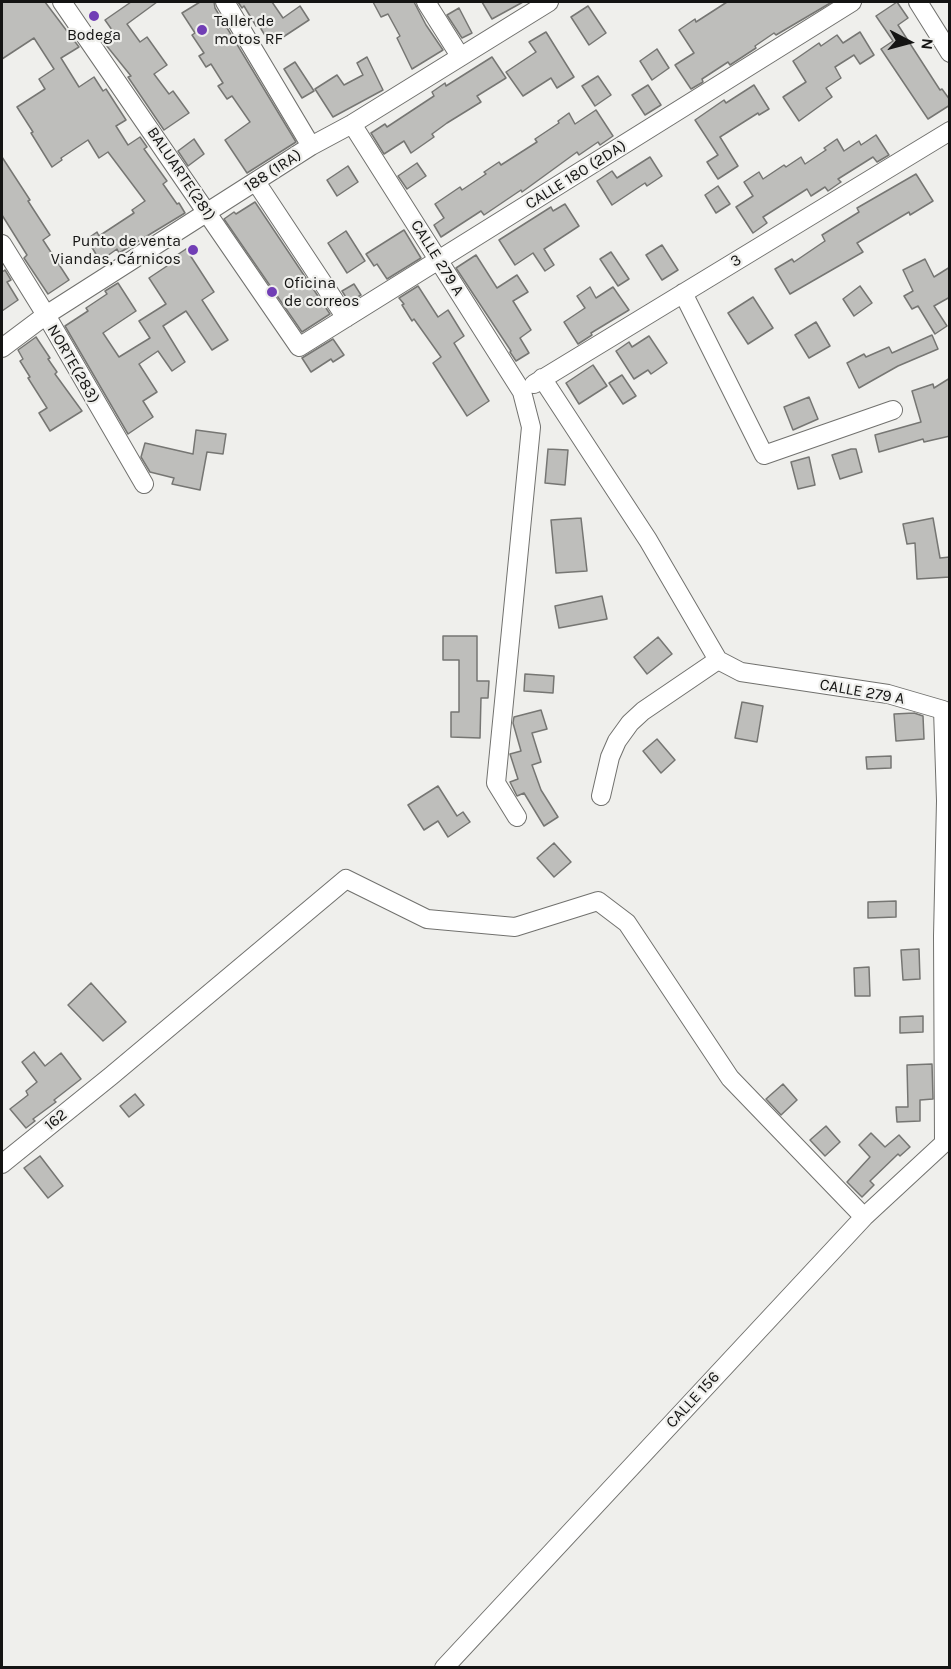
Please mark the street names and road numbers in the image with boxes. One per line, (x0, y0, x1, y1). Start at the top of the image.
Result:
street label: BALUARTE(281) (143, 124, 219, 224)
street label: CALLE 180 (2DA) (522, 136, 630, 214)
street label: 188 (1RA) (241, 145, 305, 197)
street label: CALLE 279 A (406, 217, 468, 299)
street label: 3 (727, 250, 745, 272)
street label: NORTE(283) (43, 321, 103, 407)
street label: CALLE 279 A (818, 675, 906, 709)
street label: 162 (41, 1105, 71, 1135)
street label: CALLE 156 (662, 1368, 724, 1432)

